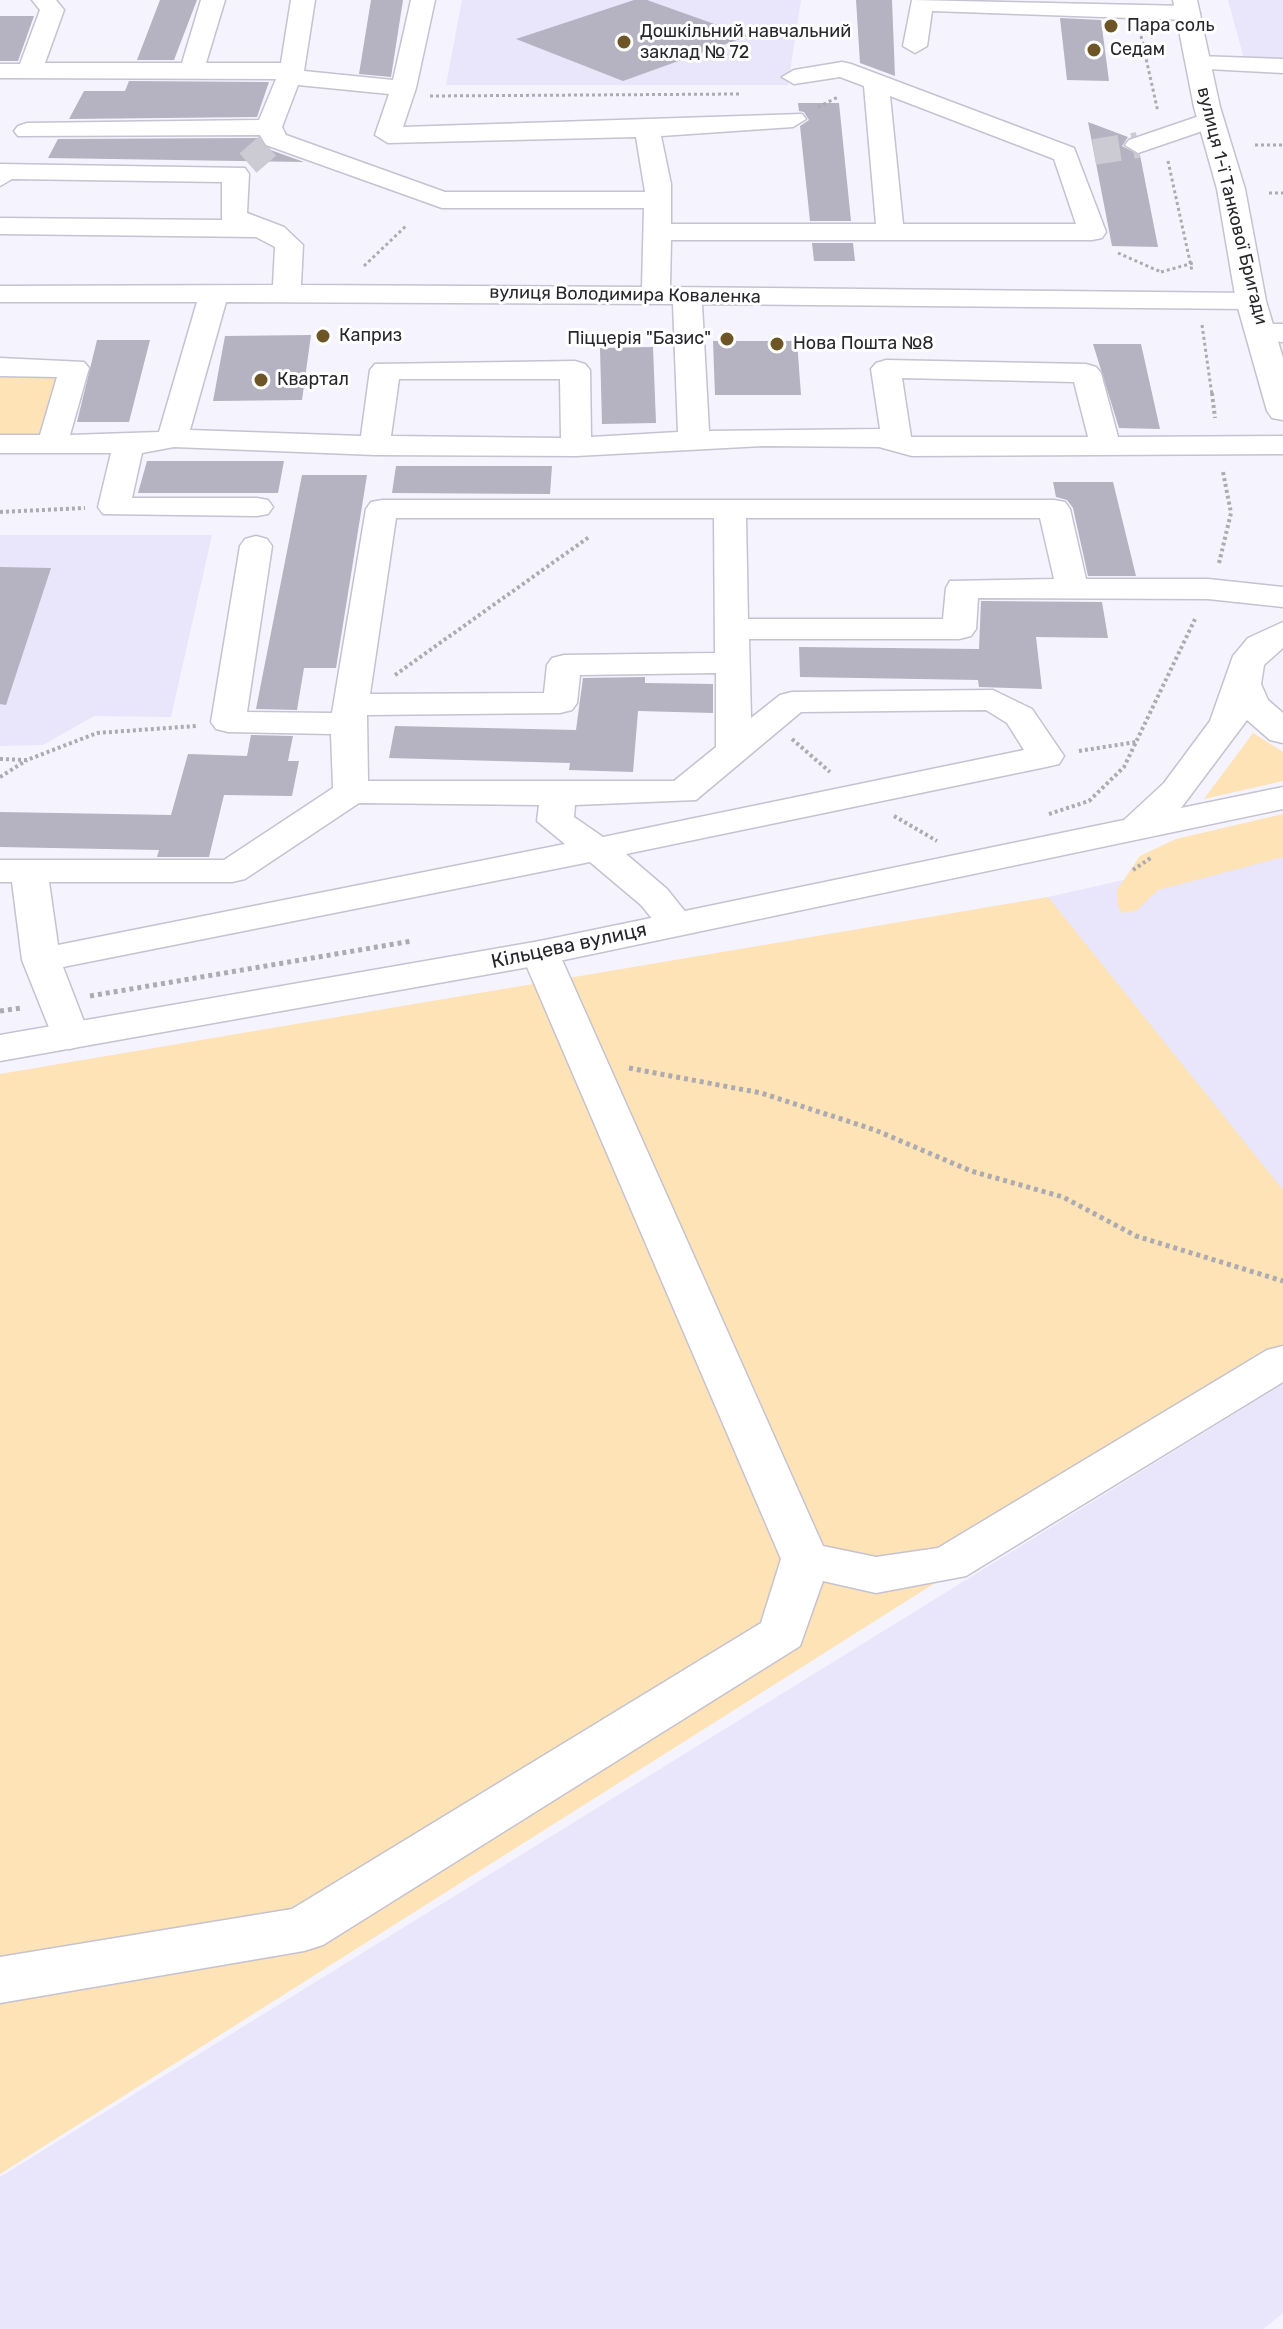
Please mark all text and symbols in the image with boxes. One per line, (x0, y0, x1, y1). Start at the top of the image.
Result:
place label: Пара соль (1127, 15, 1214, 37)
marker: Пара соль (1102, 17, 1120, 35)
place label: Дошкільний навчальний заклад № 72 (640, 21, 851, 64)
marker: Дошкільний навчальний заклад № 72 (615, 33, 633, 51)
place label: Седам (1110, 39, 1165, 61)
marker: Седам (1085, 41, 1103, 59)
street label: вулиця 1-ї Танкової Бригади (1192, 85, 1272, 327)
street label: вулиця Володимира Коваленка (489, 282, 761, 308)
place label: Каприз (339, 325, 402, 347)
marker: Каприз (314, 327, 332, 345)
place label: Піццерія "Базис" (567, 328, 711, 350)
marker: Піццерія "Базис" (718, 330, 736, 348)
place label: Нова Пошта №8 (793, 333, 934, 355)
marker: Нова Пошта №8 (768, 335, 786, 353)
place label: Квартал (277, 369, 349, 391)
marker: Квартал (252, 371, 270, 389)
street label: Кільцева вулиця (489, 918, 649, 974)

